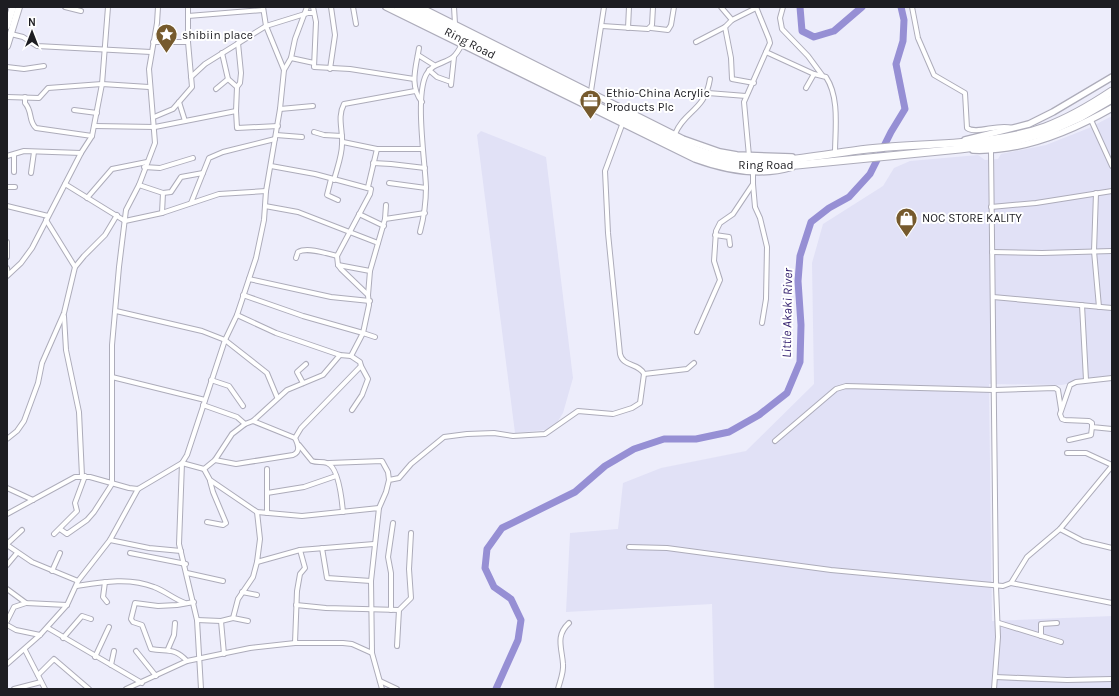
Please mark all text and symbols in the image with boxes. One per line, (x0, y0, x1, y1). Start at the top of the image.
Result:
north arrow (12, 12, 52, 52)
text: N (28, 16, 36, 29)
place icon: shibiin place (154, 22, 180, 55)
street label: Ring Road (442, 24, 498, 62)
place label: shibiin place (182, 28, 253, 42)
place label: Ethio-China Acrylic Products Plc (606, 86, 710, 114)
office icon: Ethio-China Acrylic Products Plc (577, 87, 603, 120)
street label: Ring Road (738, 158, 794, 172)
shop icon: NOC STORE KALITY (893, 205, 919, 238)
place label: NOC STORE KALITY (922, 211, 1022, 225)
water label: Little Akaki River (779, 268, 795, 358)

